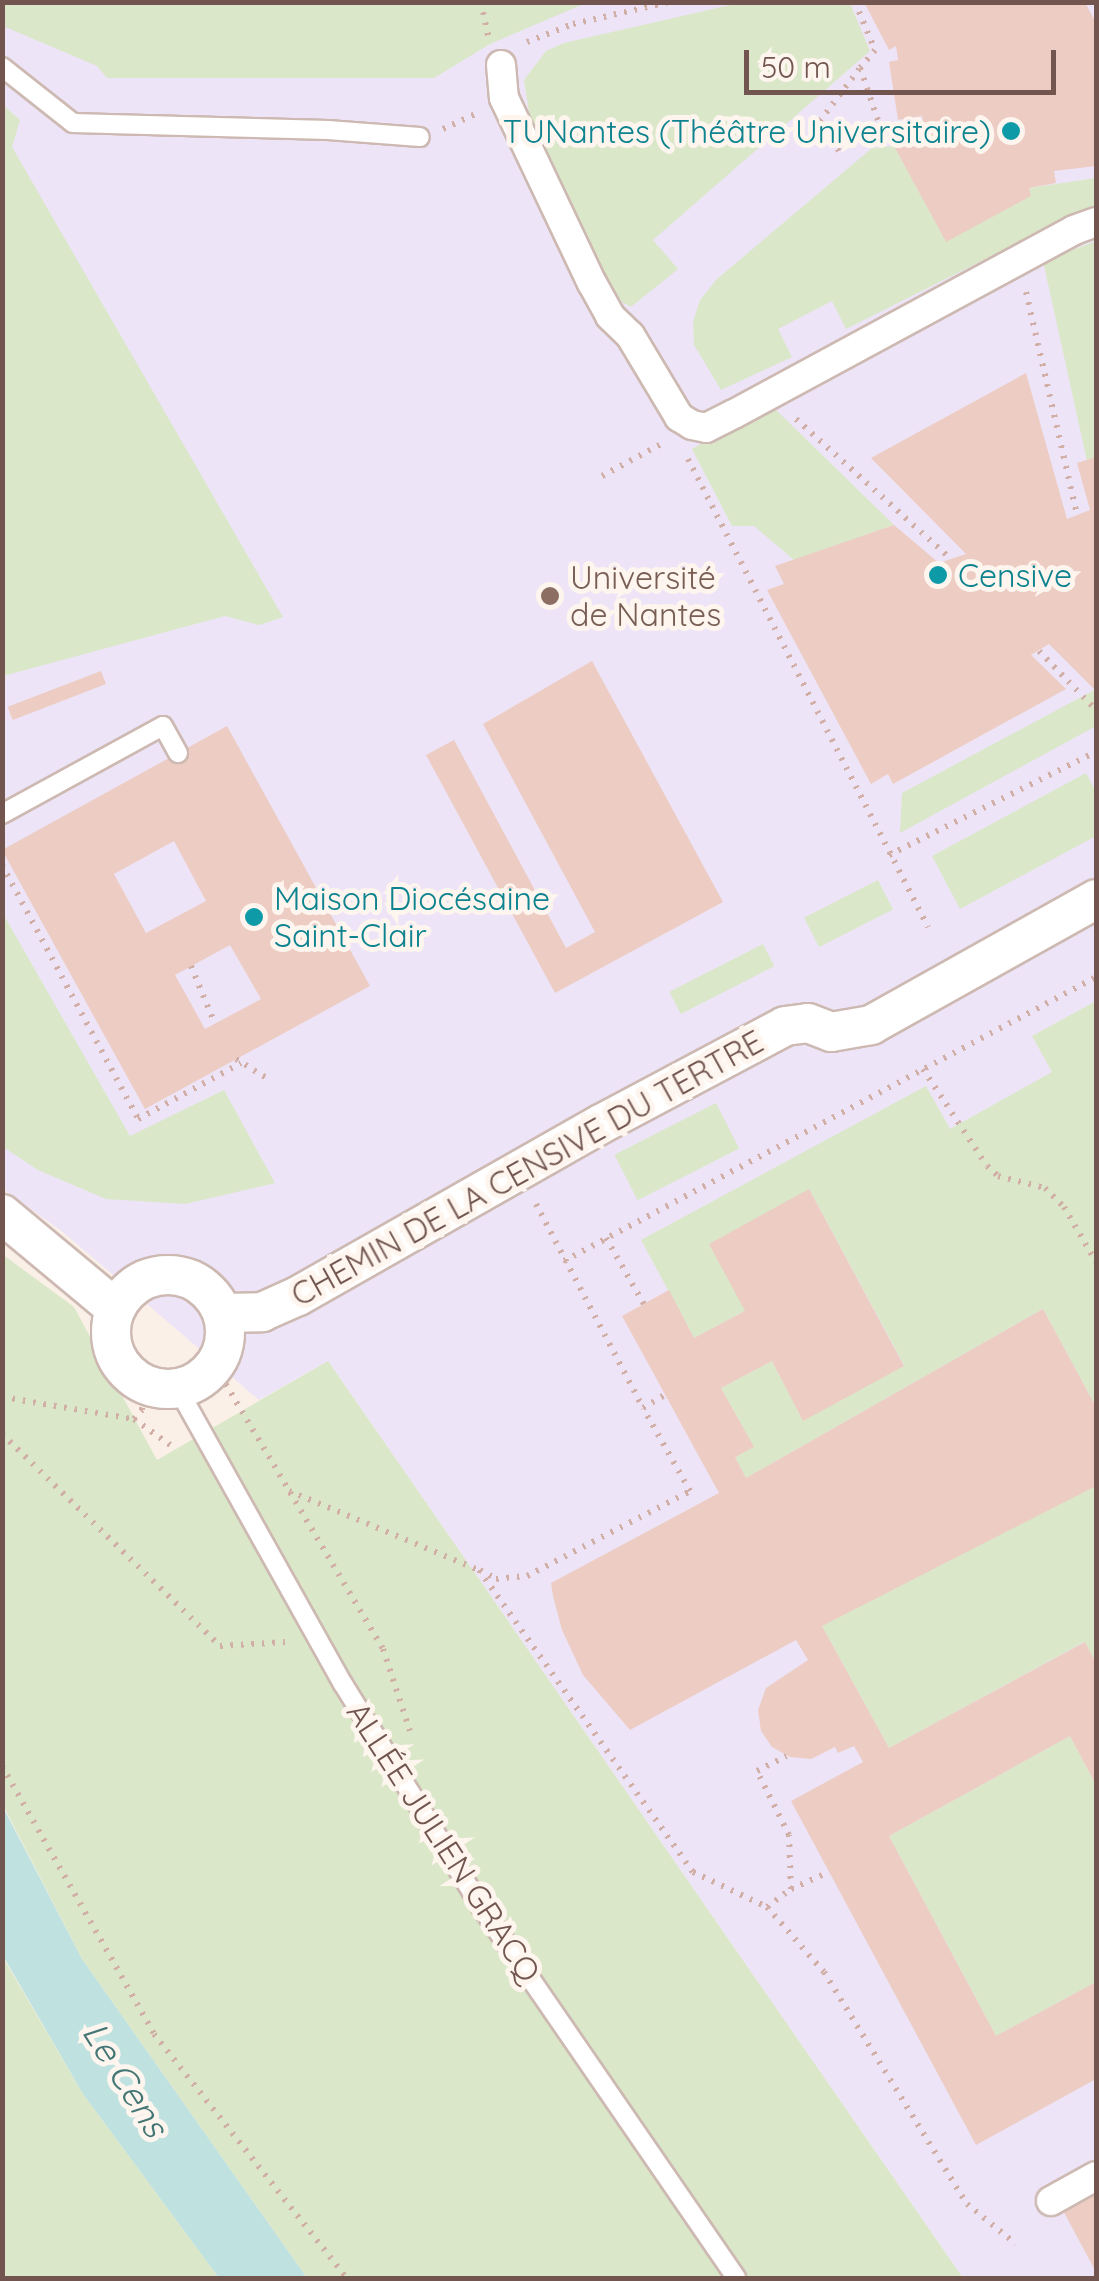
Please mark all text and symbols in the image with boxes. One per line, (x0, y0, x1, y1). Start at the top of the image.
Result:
scale bar (749, 30, 1062, 92)
text: 50 m (761, 48, 831, 86)
place label: TUNantes (Théâtre Universitaire) (503, 112, 991, 150)
marker: TUNantes (Théâtre Universitaire) (1000, 120, 1022, 142)
place label: Censive (958, 556, 1072, 594)
place label: Université de Nantes (570, 559, 721, 634)
marker: Censive (927, 564, 949, 586)
marker: Université de Nantes (539, 585, 561, 607)
place label: Maison Diocésaine Saint-Clair (274, 880, 550, 955)
marker: Maison Diocésaine Saint-Clair (243, 906, 265, 928)
street label: CHEMIN DE LA CENSIVE DU TERTRE (284, 1022, 770, 1314)
street label: ALLÉE JULIEN GRACQ (339, 1695, 549, 1989)
water label: Le Cens (74, 2014, 178, 2144)

